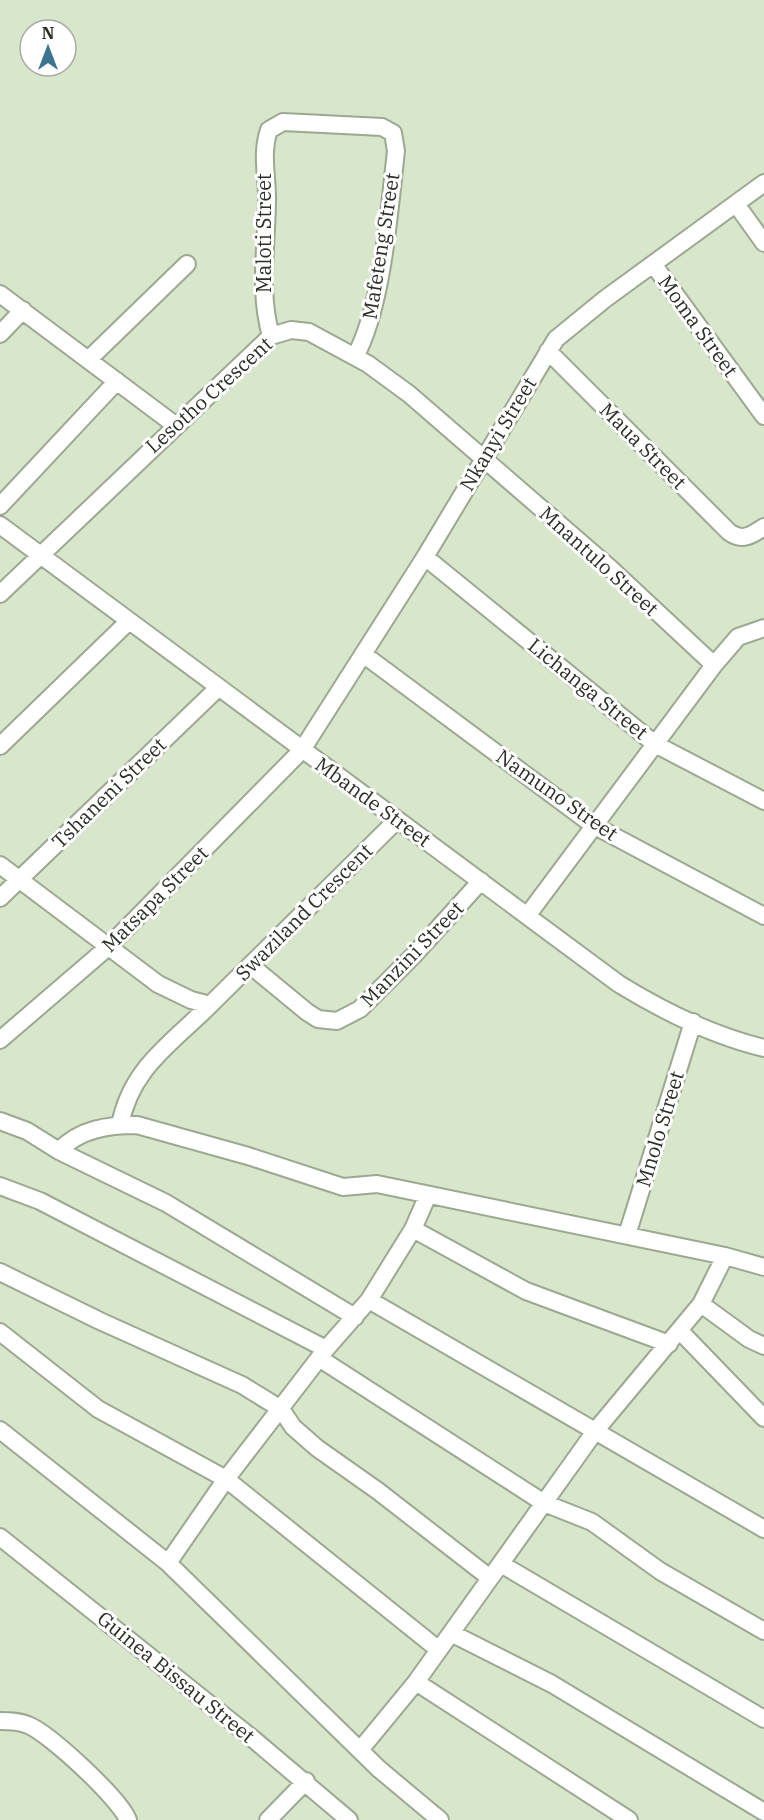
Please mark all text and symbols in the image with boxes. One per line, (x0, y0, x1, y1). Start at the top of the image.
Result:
north arrow (18, 18, 78, 78)
text: N (42, 23, 54, 43)
street label: Mafeteng Street (356, 171, 405, 321)
street label: Maloti Street (250, 173, 277, 293)
street label: Moma Street (652, 269, 744, 382)
street label: Lesotho Crescent (140, 330, 278, 459)
street label: Nkanyi Street (453, 372, 542, 496)
street label: Maua Street (594, 396, 693, 495)
street label: Mnantulo Street (534, 500, 665, 621)
street label: Lichanga Street (523, 632, 654, 745)
street label: Tshaneni Street (46, 731, 172, 854)
street label: Namuno Street (491, 743, 623, 847)
street label: Mbande Street (310, 750, 437, 853)
street label: Swaziland Crescent (229, 837, 378, 986)
street label: Matsapa Street (96, 840, 214, 958)
street label: Manzini Street (354, 895, 469, 1012)
street label: Mnolo Street (629, 1068, 690, 1190)
street label: Guinea Bissau Street (92, 1605, 261, 1749)

